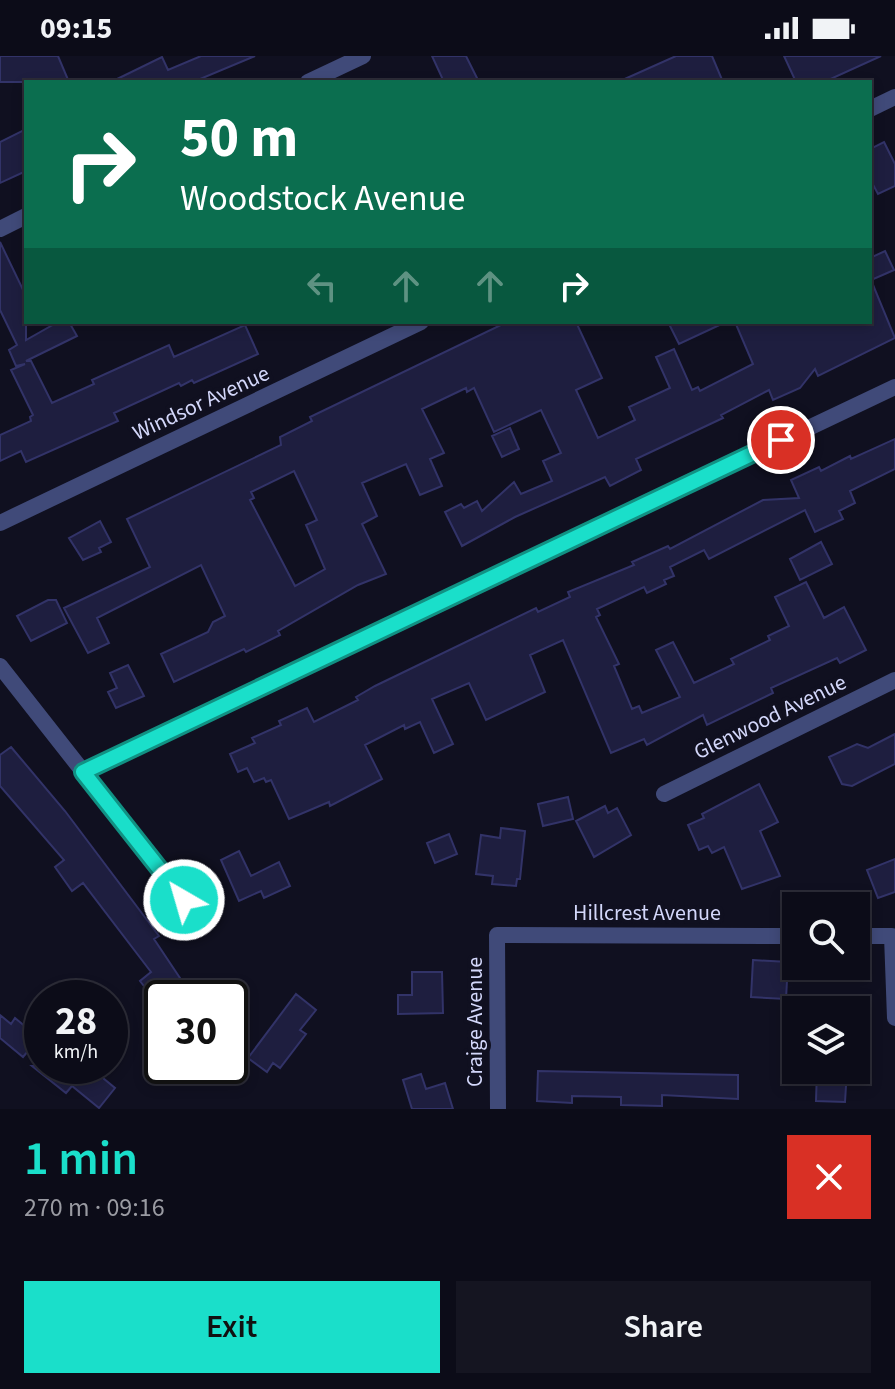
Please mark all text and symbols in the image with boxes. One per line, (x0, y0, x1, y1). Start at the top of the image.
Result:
text: 09:15 (40, 7, 112, 50)
text: 50 m (180, 99, 298, 178)
icon: right (48, 112, 152, 216)
text: Woodstock Avenue (180, 173, 465, 224)
icon: left (300, 264, 344, 308)
icon: ahead (384, 264, 428, 308)
icon: ahead (468, 264, 512, 308)
icon: right (552, 264, 596, 308)
street label: Windsor Avenue (127, 357, 275, 449)
pin (747, 406, 815, 474)
icon: arrive (759, 418, 803, 462)
street label: Glenwood Avenue (688, 666, 852, 768)
position arrow (142, 858, 226, 942)
map controls (782, 892, 870, 1084)
button: search (782, 892, 870, 980)
street label: Hillcrest Avenue (573, 897, 721, 929)
street label: Craige Avenue (459, 957, 491, 1087)
speed limit sign: 30 (144, 980, 248, 1084)
text: 28 (55, 993, 97, 1050)
button: layers (782, 996, 870, 1084)
text: km/h (54, 1038, 98, 1066)
text: 1 min (24, 1125, 138, 1193)
button: close (787, 1135, 871, 1219)
text: 270 m · 09:16 (24, 1189, 165, 1226)
button: Exit (24, 1281, 440, 1373)
button: Share (456, 1281, 871, 1373)

